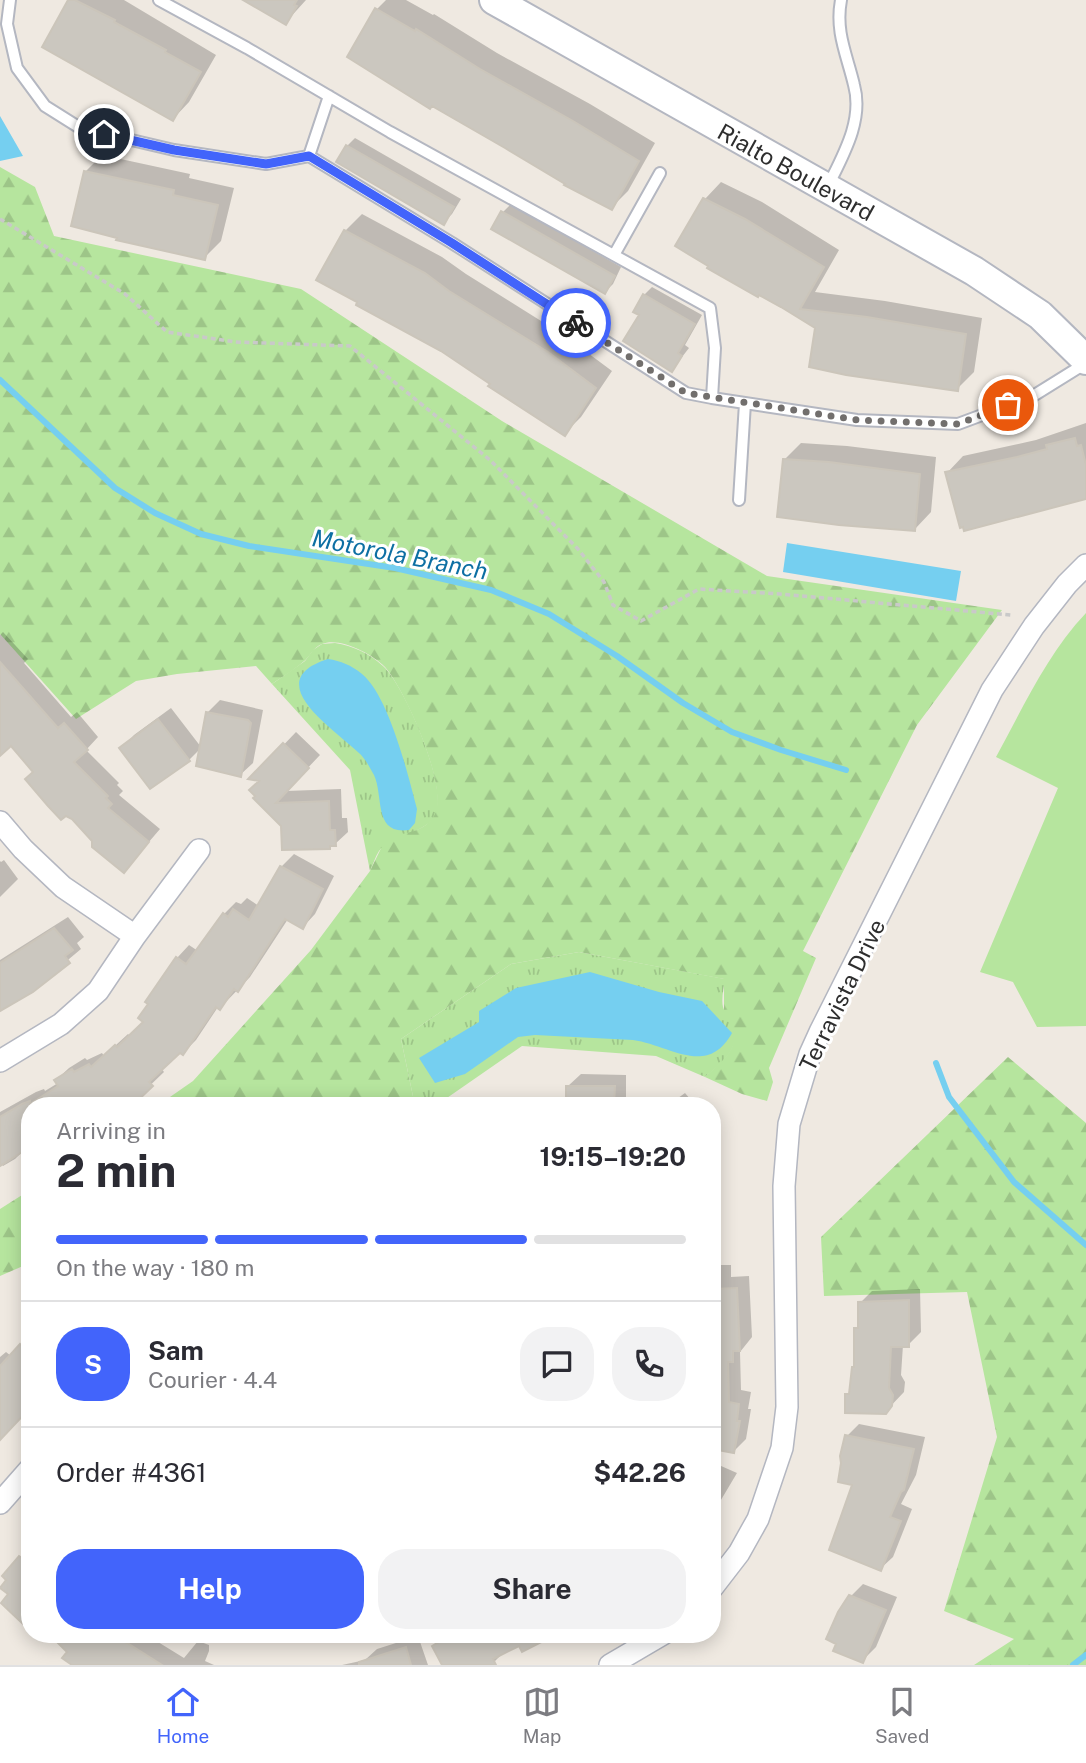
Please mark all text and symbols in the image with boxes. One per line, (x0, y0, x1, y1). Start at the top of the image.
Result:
pin (74, 104, 134, 164)
icon: home (85, 115, 123, 153)
street label: Rialto Boulevard (713, 118, 879, 226)
courier (541, 288, 611, 358)
icon: bike (557, 304, 595, 342)
pin (978, 375, 1038, 435)
icon: bag (989, 386, 1027, 424)
water label: Motorola Branch (310, 523, 490, 585)
street label: Terravista Drive (794, 915, 890, 1075)
text: Arriving in (56, 1117, 166, 1144)
text: 19:15–19:20 (539, 1141, 686, 1172)
text: 2 min (56, 1143, 176, 1197)
text: On the way · 180 m (56, 1254, 254, 1281)
button: chat (520, 1327, 594, 1401)
button: phone (612, 1327, 686, 1401)
text: Sam (148, 1335, 204, 1366)
text: S (84, 1349, 102, 1380)
text: Courier · 4.4 (148, 1366, 277, 1393)
text: Order #4361 (56, 1457, 207, 1488)
text: $42.26 (594, 1457, 686, 1488)
button: Help (56, 1549, 364, 1629)
button: Share (378, 1549, 686, 1629)
tab: Home (157, 1683, 209, 1747)
tab: Map (523, 1683, 561, 1747)
tab: Saved (875, 1683, 929, 1747)

